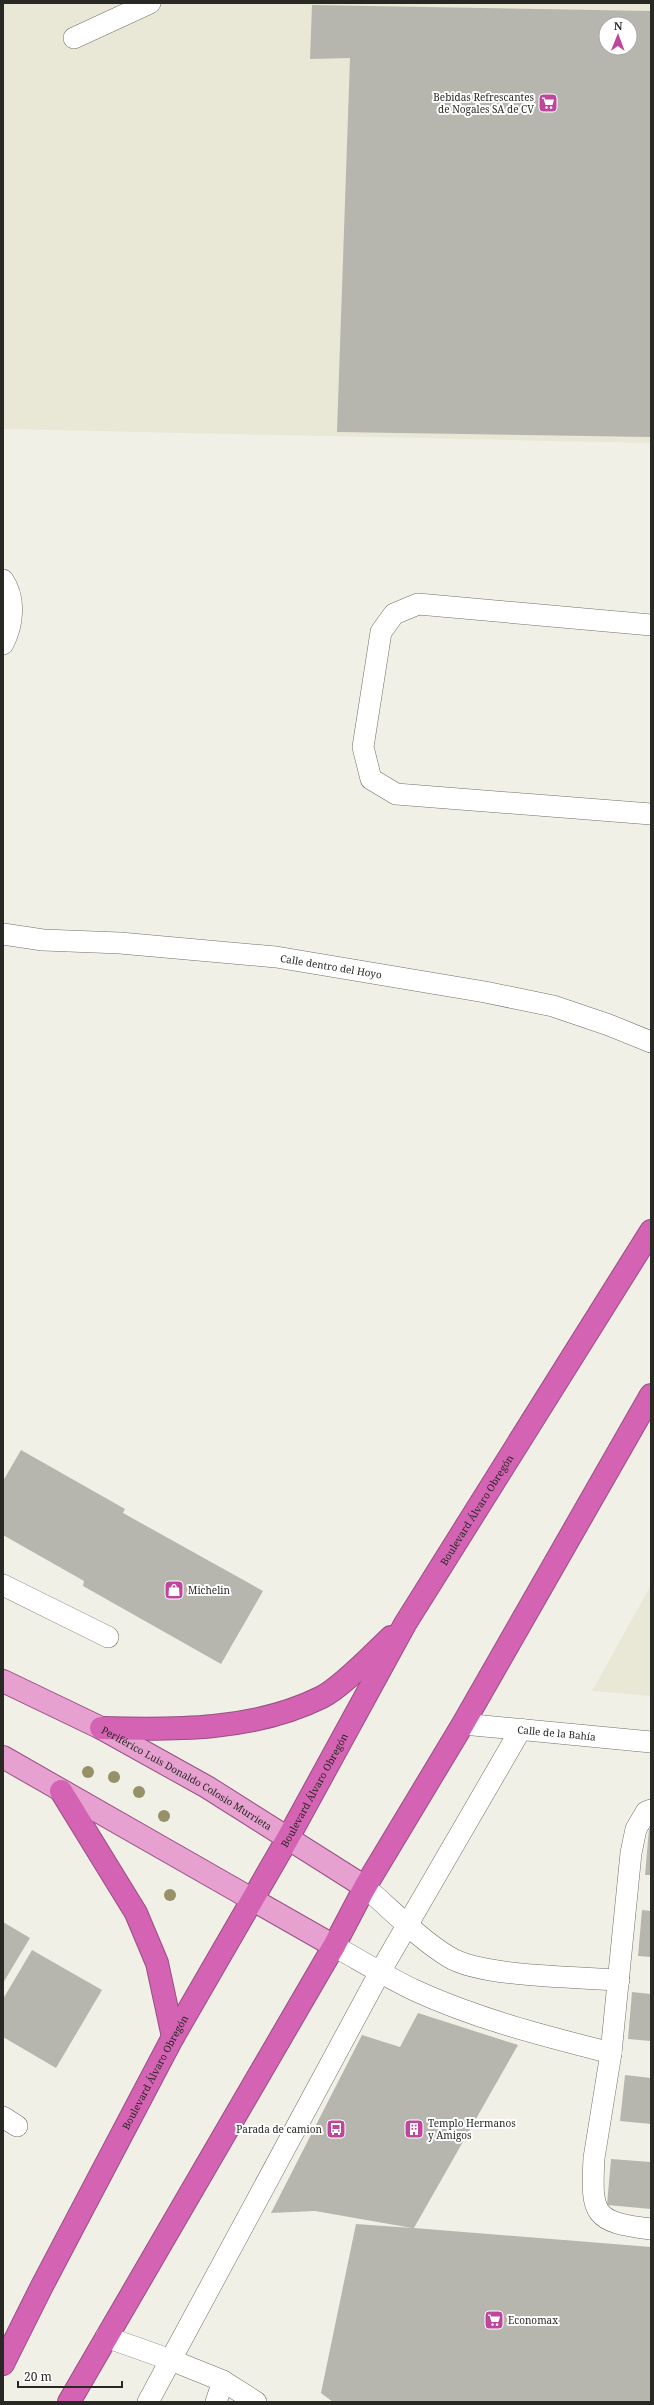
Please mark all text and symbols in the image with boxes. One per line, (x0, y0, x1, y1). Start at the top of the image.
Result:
north arrow (598, 16, 638, 56)
text: N (614, 18, 623, 33)
place label: Bebidas Refrescantes de Nogales SA de CV (433, 90, 534, 116)
supermarket icon: Bebidas Refrescantes de Nogales SA de CV (537, 92, 559, 114)
street label: Calle dentro del Hoyo (279, 951, 383, 982)
street label: Boulevard Álvaro Obregón (437, 1451, 517, 1568)
shop icon: Michelin (163, 1579, 185, 1601)
place label: Michelin (188, 1583, 230, 1597)
street label: Calle de la Bahía (517, 1722, 597, 1744)
street label: Periférico Luis Donaldo Colosio Murrieta (99, 1723, 275, 1834)
street label: Boulevard Álvaro Obregón (277, 1730, 351, 1850)
street label: Boulevard Álvaro Obregón (119, 2012, 192, 2132)
place label: Templo Hermanos y Amigos (428, 2116, 516, 2142)
bus stop icon: Parada de camion (325, 2118, 347, 2140)
building icon: Templo Hermanos y Amigos (403, 2118, 425, 2140)
place label: Parada de camion (236, 2122, 323, 2136)
supermarket icon: Economax (483, 2309, 505, 2331)
place label: Economax (508, 2313, 558, 2327)
scale bar (18, 2363, 122, 2389)
text: 20 m (24, 2368, 52, 2385)

